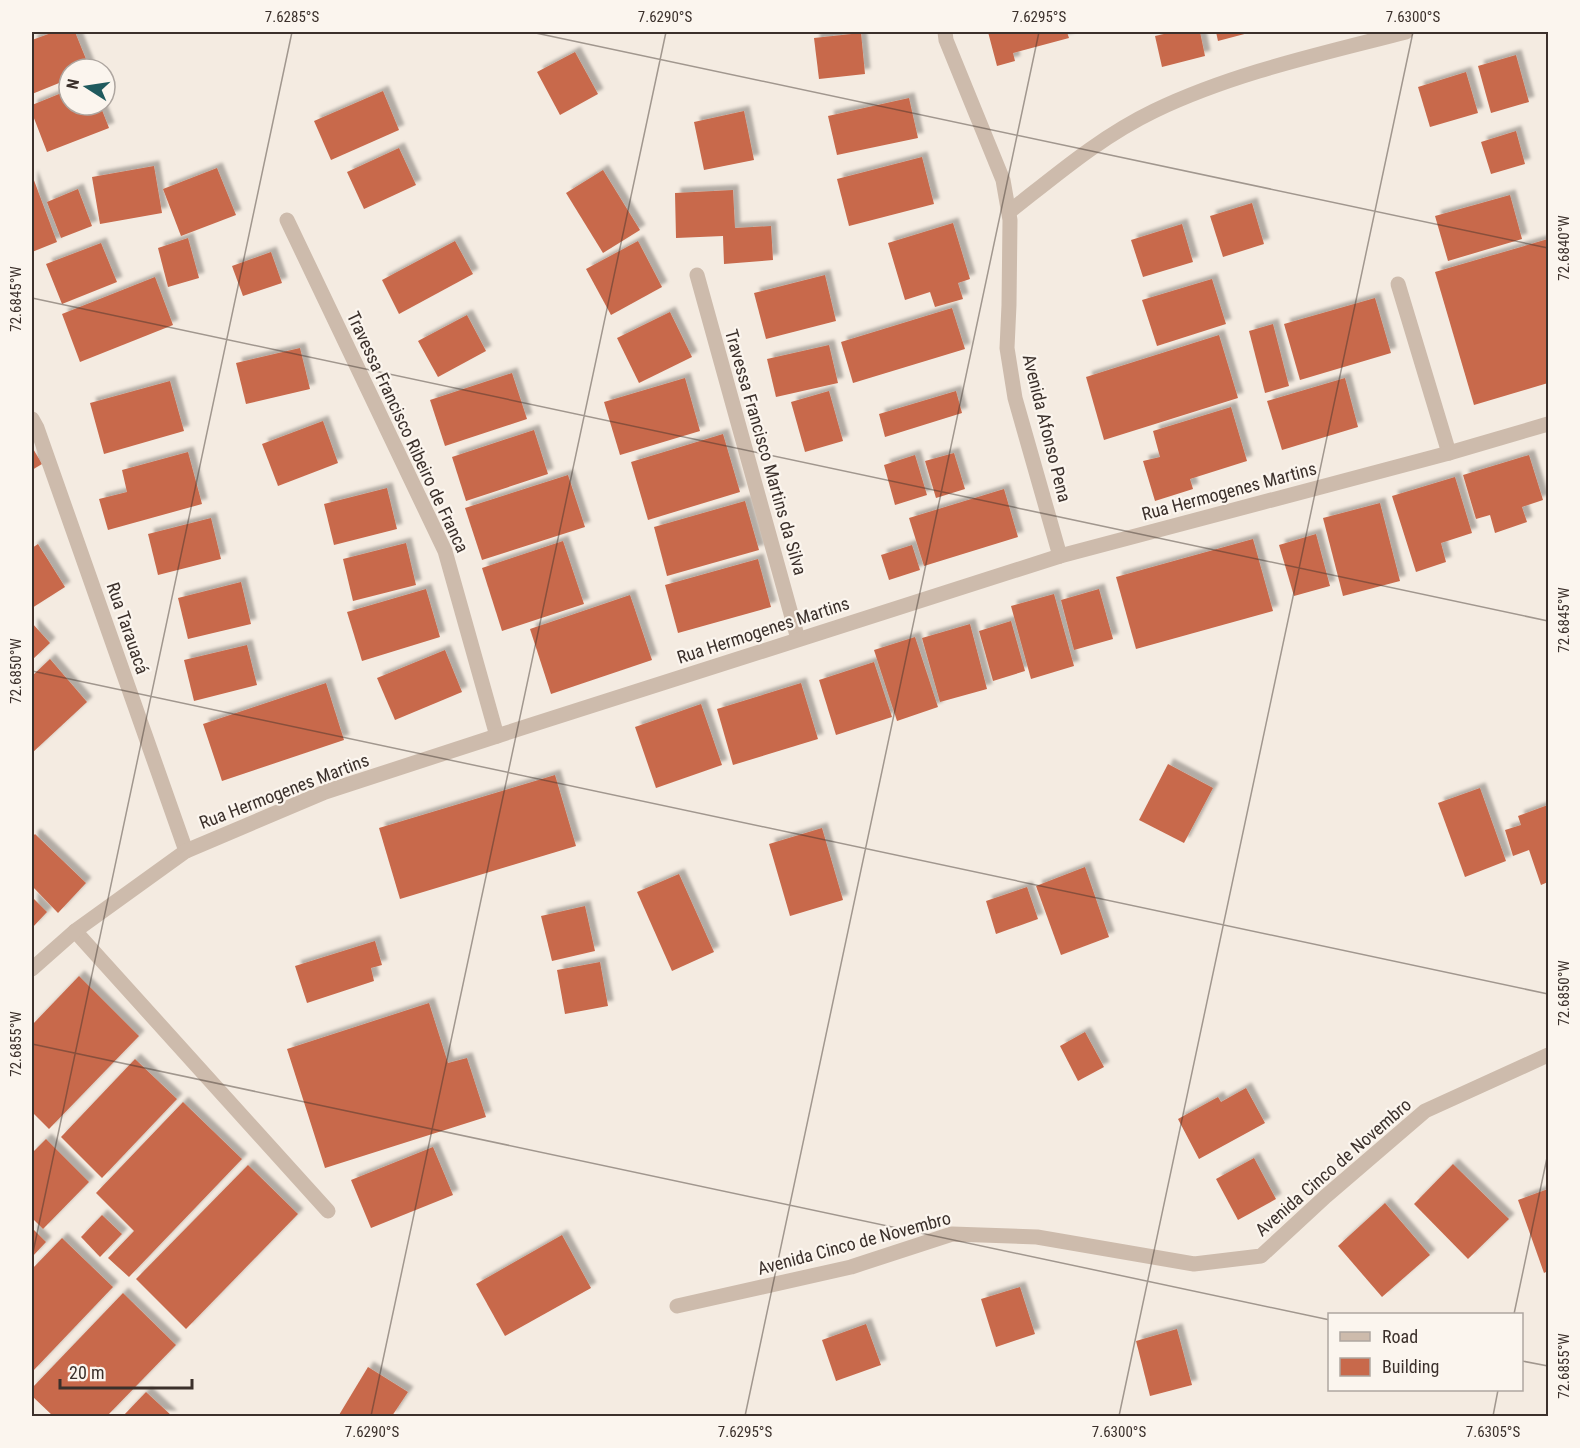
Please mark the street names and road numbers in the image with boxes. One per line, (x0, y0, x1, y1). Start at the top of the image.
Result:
street label: Travessa Francisco Ribeiro de Franca (343, 308, 473, 556)
street label: Travessa Francisco Martins da Silva (721, 327, 811, 577)
street label: Avenida Afonso Pena (1019, 352, 1075, 504)
street label: Rua Hermogenes Martins (1139, 458, 1319, 524)
street label: Rua Tarauacá (102, 579, 154, 677)
street label: Rua Hermogenes Martins (674, 592, 852, 668)
street label: Rua Hermogenes Martins (196, 749, 372, 833)
street label: Avenida Cinco de Novembro (1251, 1094, 1415, 1240)
street label: Avenida Cinco de Novembro (755, 1207, 953, 1279)

